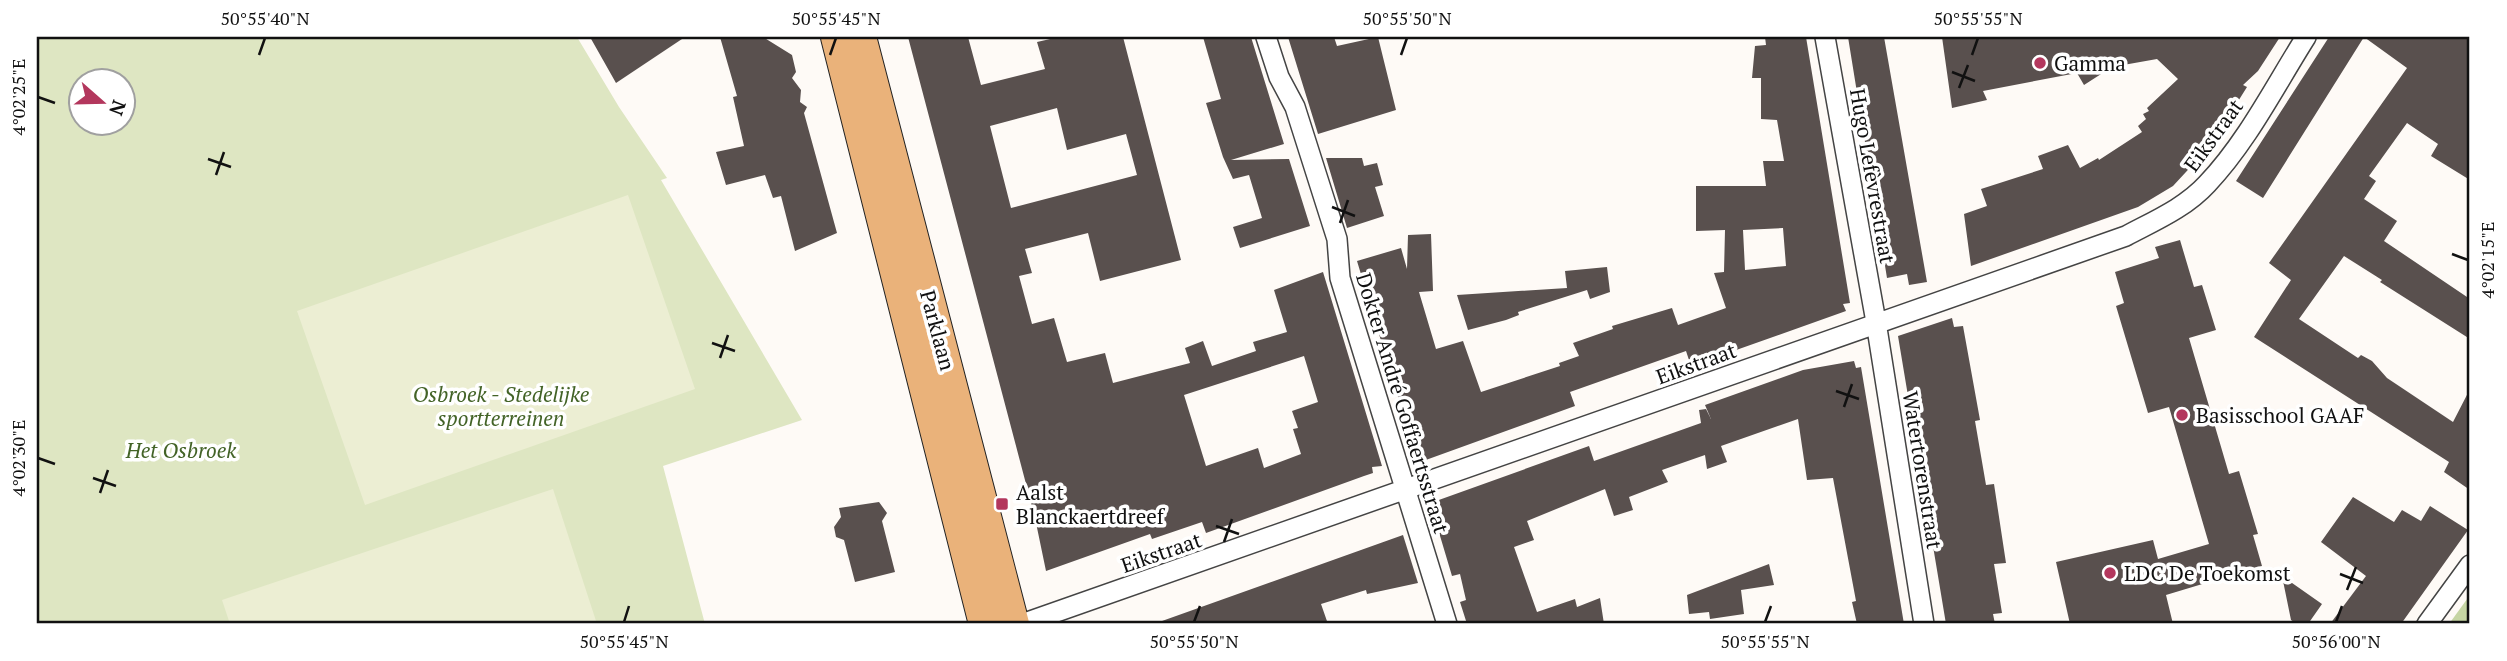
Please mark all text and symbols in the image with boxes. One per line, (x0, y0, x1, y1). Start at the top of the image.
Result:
text: 50°55'40"N (220, 6, 310, 30)
text: 50°55'45"N (791, 6, 881, 30)
text: 50°55'50"N (1362, 6, 1452, 30)
text: 50°55'55"N (1933, 6, 2023, 30)
place label: Gamma (2054, 49, 2126, 77)
marker: Gamma (2032, 55, 2048, 71)
text: 4°02'25"E (6, 59, 30, 135)
north arrow (66, 66, 136, 136)
street label: Hugo Lefèvrestraat (1844, 86, 1902, 266)
street label: Eikstraat (2177, 93, 2249, 177)
text: N (104, 97, 133, 120)
text: 4°02'15"E (2475, 222, 2499, 298)
street label: Dokter André Goffaertsstraat (1350, 269, 1456, 537)
street label: Parklaan (914, 287, 962, 374)
street label: Eikstraat (1652, 336, 1740, 390)
park label: Osbroek - Stedelijke sportterreinen (413, 380, 590, 432)
street label: Watertorenstraat (1897, 389, 1949, 551)
place label: Basisschool GAAF (2196, 401, 2364, 429)
marker: Basisschool GAAF (2174, 407, 2190, 423)
text: 4°02'30"E (6, 420, 30, 496)
park label: Het Osbroek (125, 436, 237, 464)
place label: Aalst Blanckaertdreef (1016, 478, 1166, 530)
marker: Aalst Blanckaertdreef (994, 496, 1010, 512)
street label: Eikstraat (1117, 525, 1205, 579)
place label: LDC De Toekomst (2124, 559, 2291, 587)
marker: LDC De Toekomst (2102, 565, 2118, 581)
text: 50°55'45"N (579, 629, 669, 653)
text: 50°55'50"N (1149, 629, 1239, 653)
text: 50°55'55"N (1720, 629, 1810, 653)
text: 50°56'00"N (2291, 629, 2381, 653)

